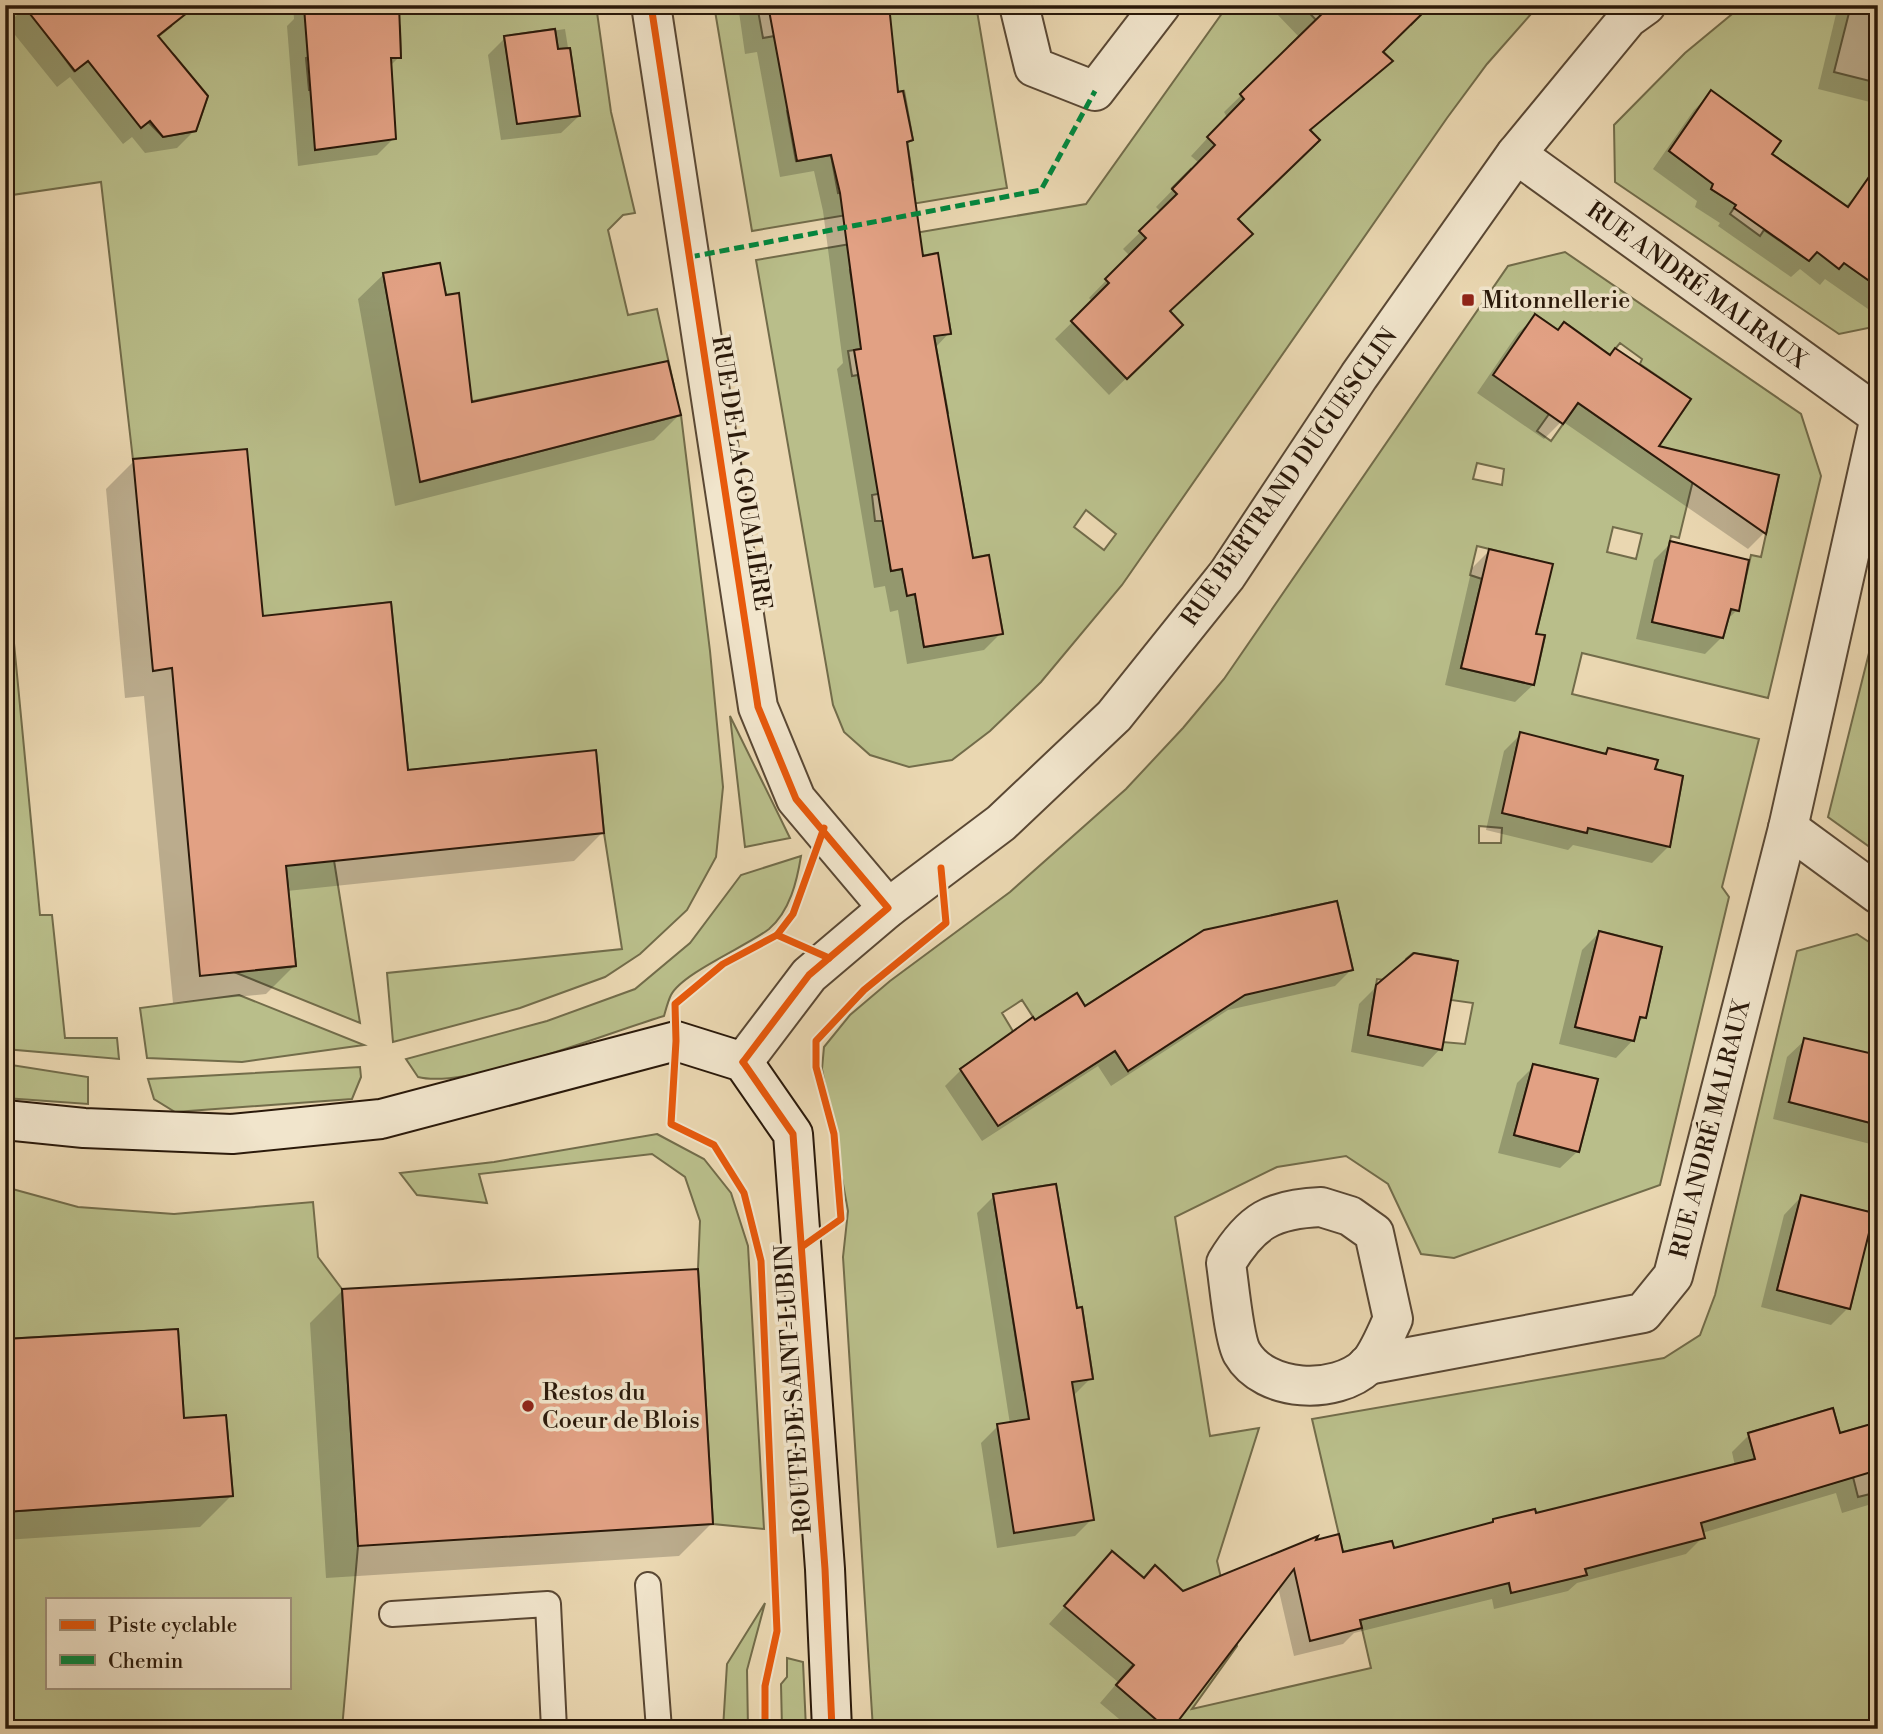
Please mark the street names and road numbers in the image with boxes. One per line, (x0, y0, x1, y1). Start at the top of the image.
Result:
street label: RUE ANDRÉ MALRAUX (1580, 195, 1814, 376)
street label: RUE BERTRAND DUGUESCLIN (1175, 323, 1405, 633)
street label: RUE DE LA GOUALIÈRE (704, 333, 779, 613)
street label: RUE ANDRÉ MALRAUX (1663, 996, 1758, 1262)
street label: ROUTE DE SAINT-LUBIN (769, 1243, 819, 1534)

